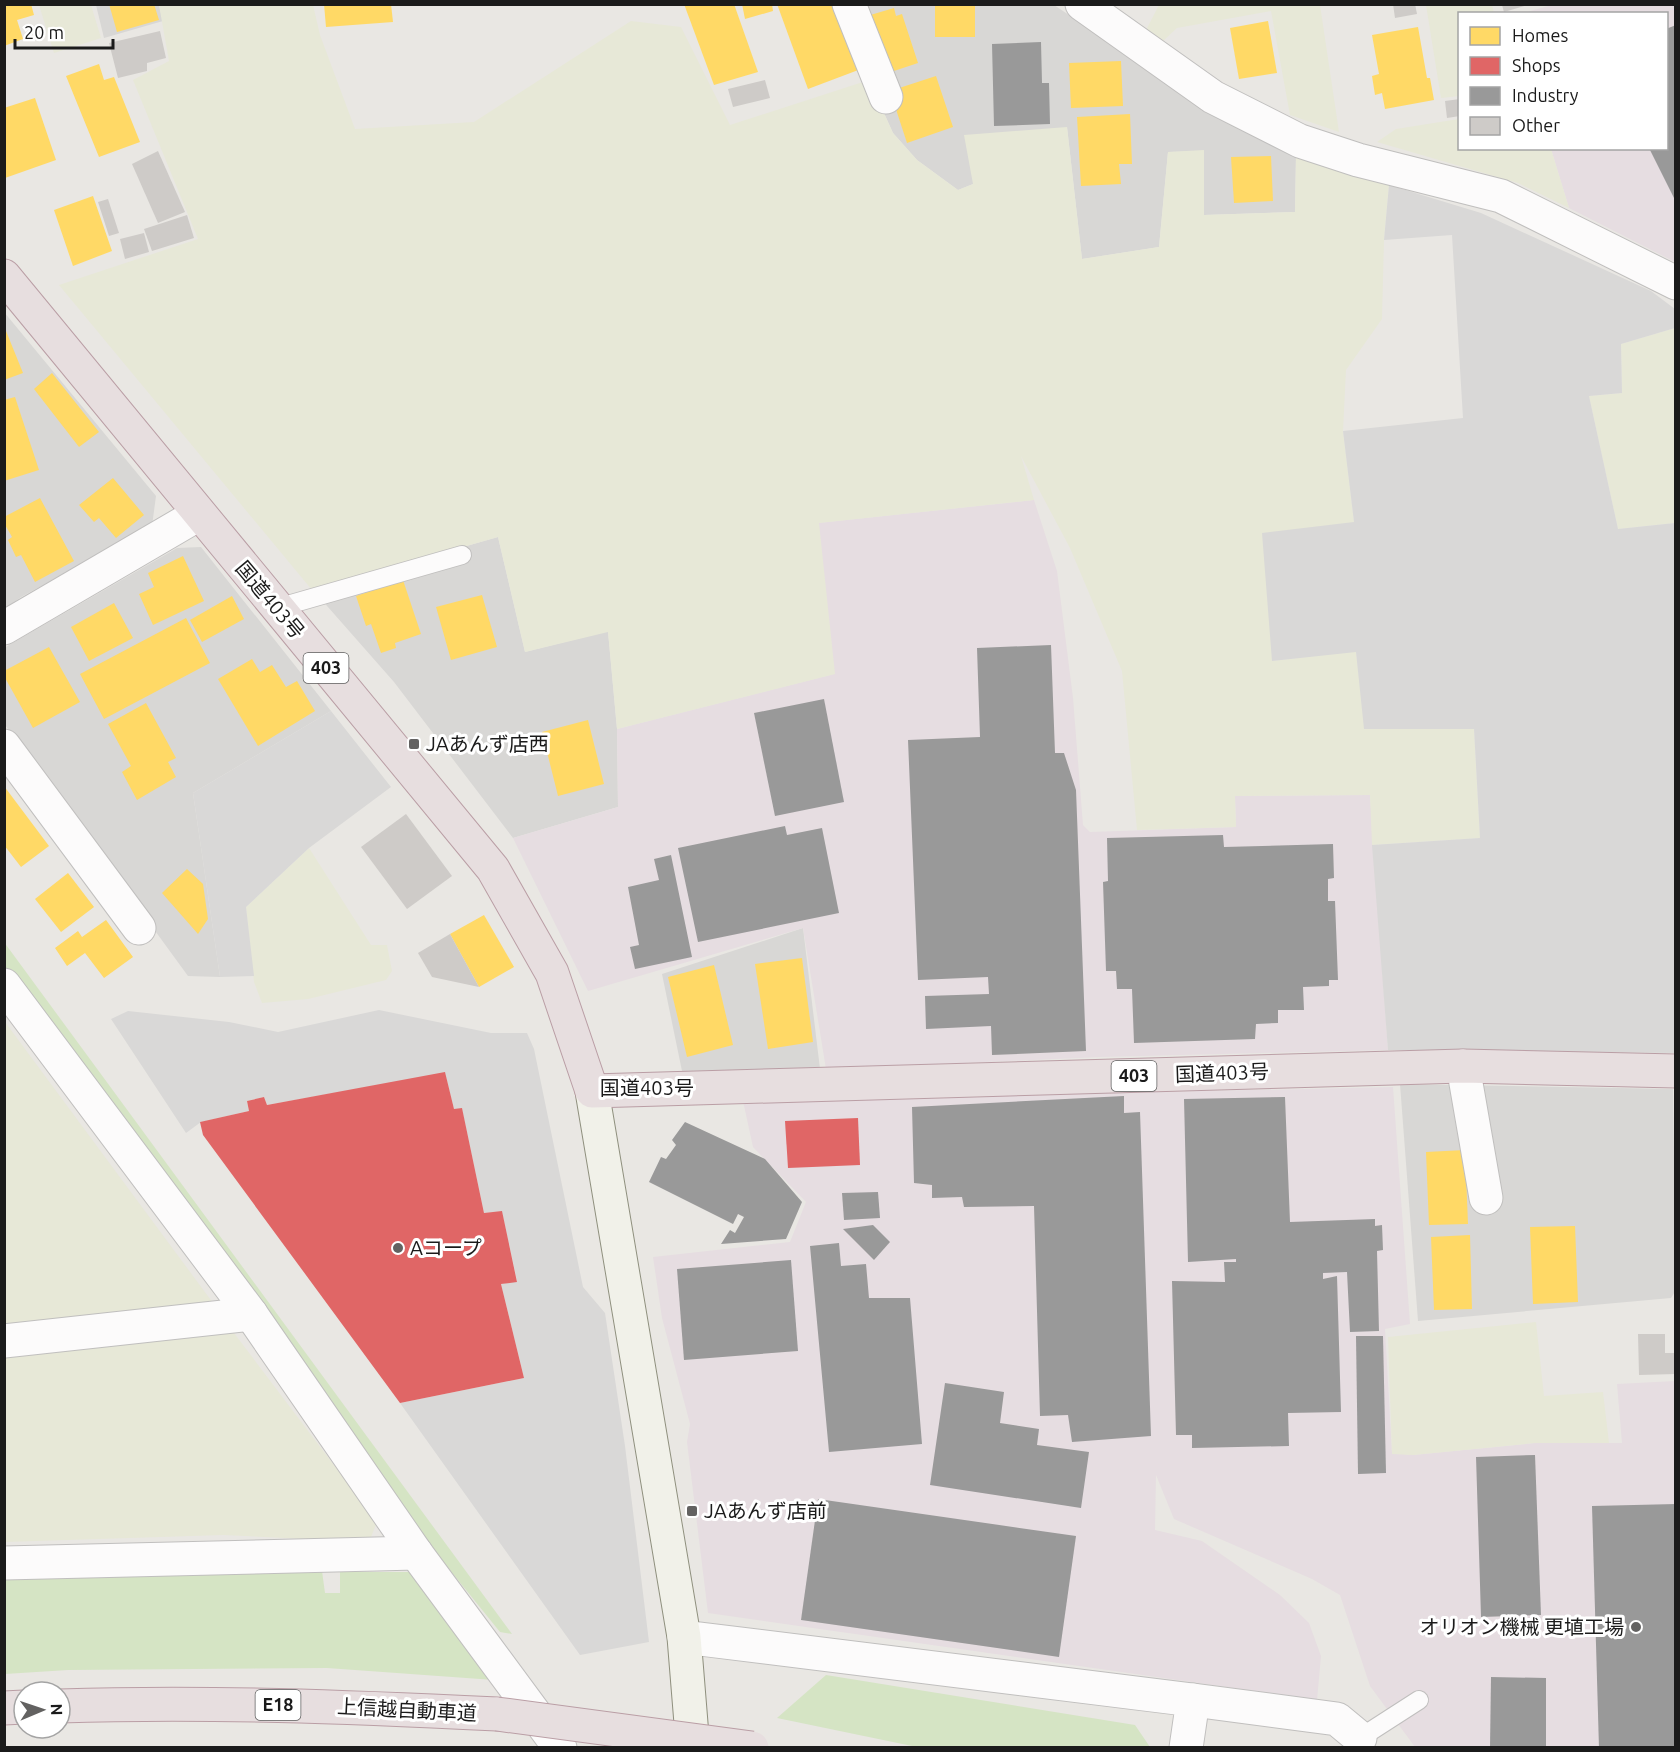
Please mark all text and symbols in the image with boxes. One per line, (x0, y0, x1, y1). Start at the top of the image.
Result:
scale bar (15, 12, 112, 50)
legend (1458, 12, 1668, 150)
text: 20 m (24, 22, 64, 42)
text: Homes (1512, 25, 1569, 45)
text: Shops (1512, 55, 1561, 75)
text: Industry (1512, 85, 1579, 105)
text: Other (1512, 115, 1560, 135)
street label: 国道403号 (231, 556, 309, 643)
road number: 403 (304, 653, 348, 683)
place label: JAあんず店西 (426, 732, 549, 755)
marker: JAあんず店西 (407, 737, 421, 751)
street label: 国道403号 (1175, 1059, 1269, 1086)
road number: 403 (1112, 1061, 1156, 1091)
street label: 国道403号 (600, 1076, 694, 1099)
place label: Aコープ (410, 1236, 482, 1259)
marker: Aコープ (391, 1241, 405, 1255)
place label: JAあんず店前 (704, 1499, 827, 1522)
marker: JAあんず店前 (685, 1504, 699, 1518)
place label: オリオン機械 更埴工場 (1419, 1615, 1624, 1638)
marker: オリオン機械 更埴工場 (1629, 1620, 1643, 1634)
north arrow (12, 1680, 72, 1740)
road number: E18 (256, 1690, 300, 1720)
street label: 上信越自動車道 (337, 1694, 478, 1725)
text: N (48, 1703, 66, 1716)

